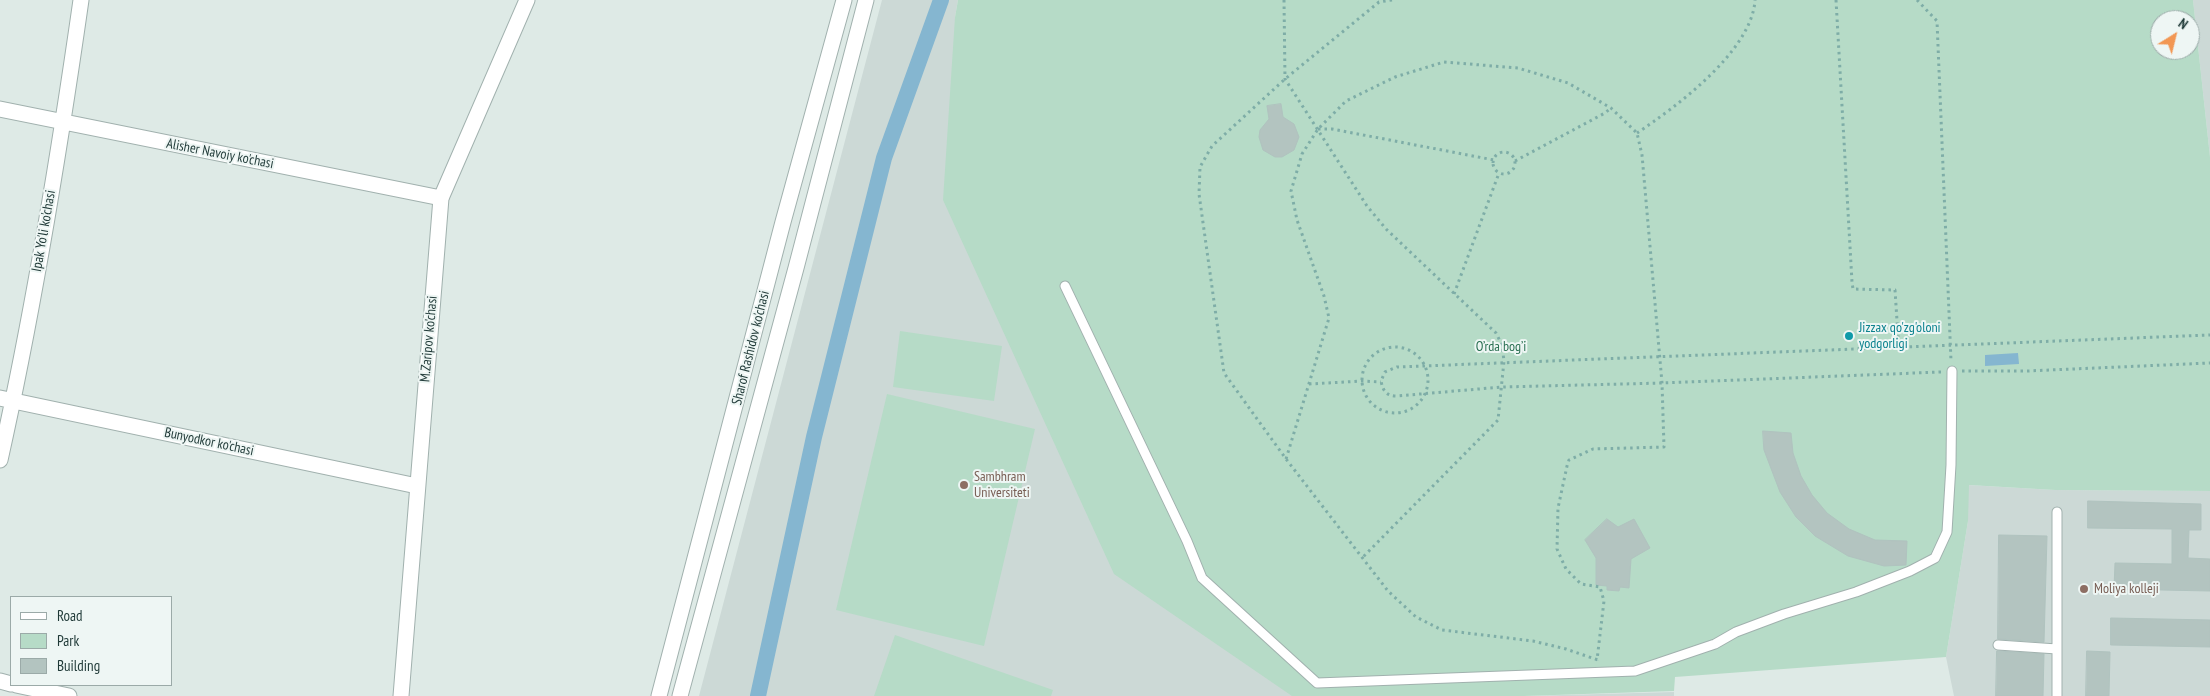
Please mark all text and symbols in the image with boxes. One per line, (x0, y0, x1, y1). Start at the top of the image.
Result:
north arrow (2150, 10, 2200, 60)
text: N (2175, 14, 2192, 33)
street label: Alisher Navoiy ko'chasi (165, 135, 275, 173)
street label: Ipak Yo'li ko'chasi (29, 189, 59, 273)
street label: Sharof Rashidov ko'chasi (729, 289, 773, 407)
street label: M.Zaripov ko'chasi (417, 295, 441, 383)
place label: Jizzax qo'zg'oloni yodgorligi (1859, 320, 1941, 352)
marker: Jizzax qo'zg'oloni yodgorligi (1843, 330, 1855, 342)
park label: O’rda bog’i (1476, 339, 1526, 355)
street label: Bunyodkor ko'chasi (163, 424, 255, 460)
place label: Sambhram Universiteti (974, 469, 1030, 502)
marker: Sambhram Universiteti (958, 479, 970, 491)
place label: Moliya kolleji (2094, 581, 2159, 597)
marker: Moliya kolleji (2078, 583, 2090, 595)
legend (10, 596, 172, 686)
text: Road (57, 606, 83, 625)
text: Park (57, 631, 79, 650)
text: Building (57, 656, 100, 675)

